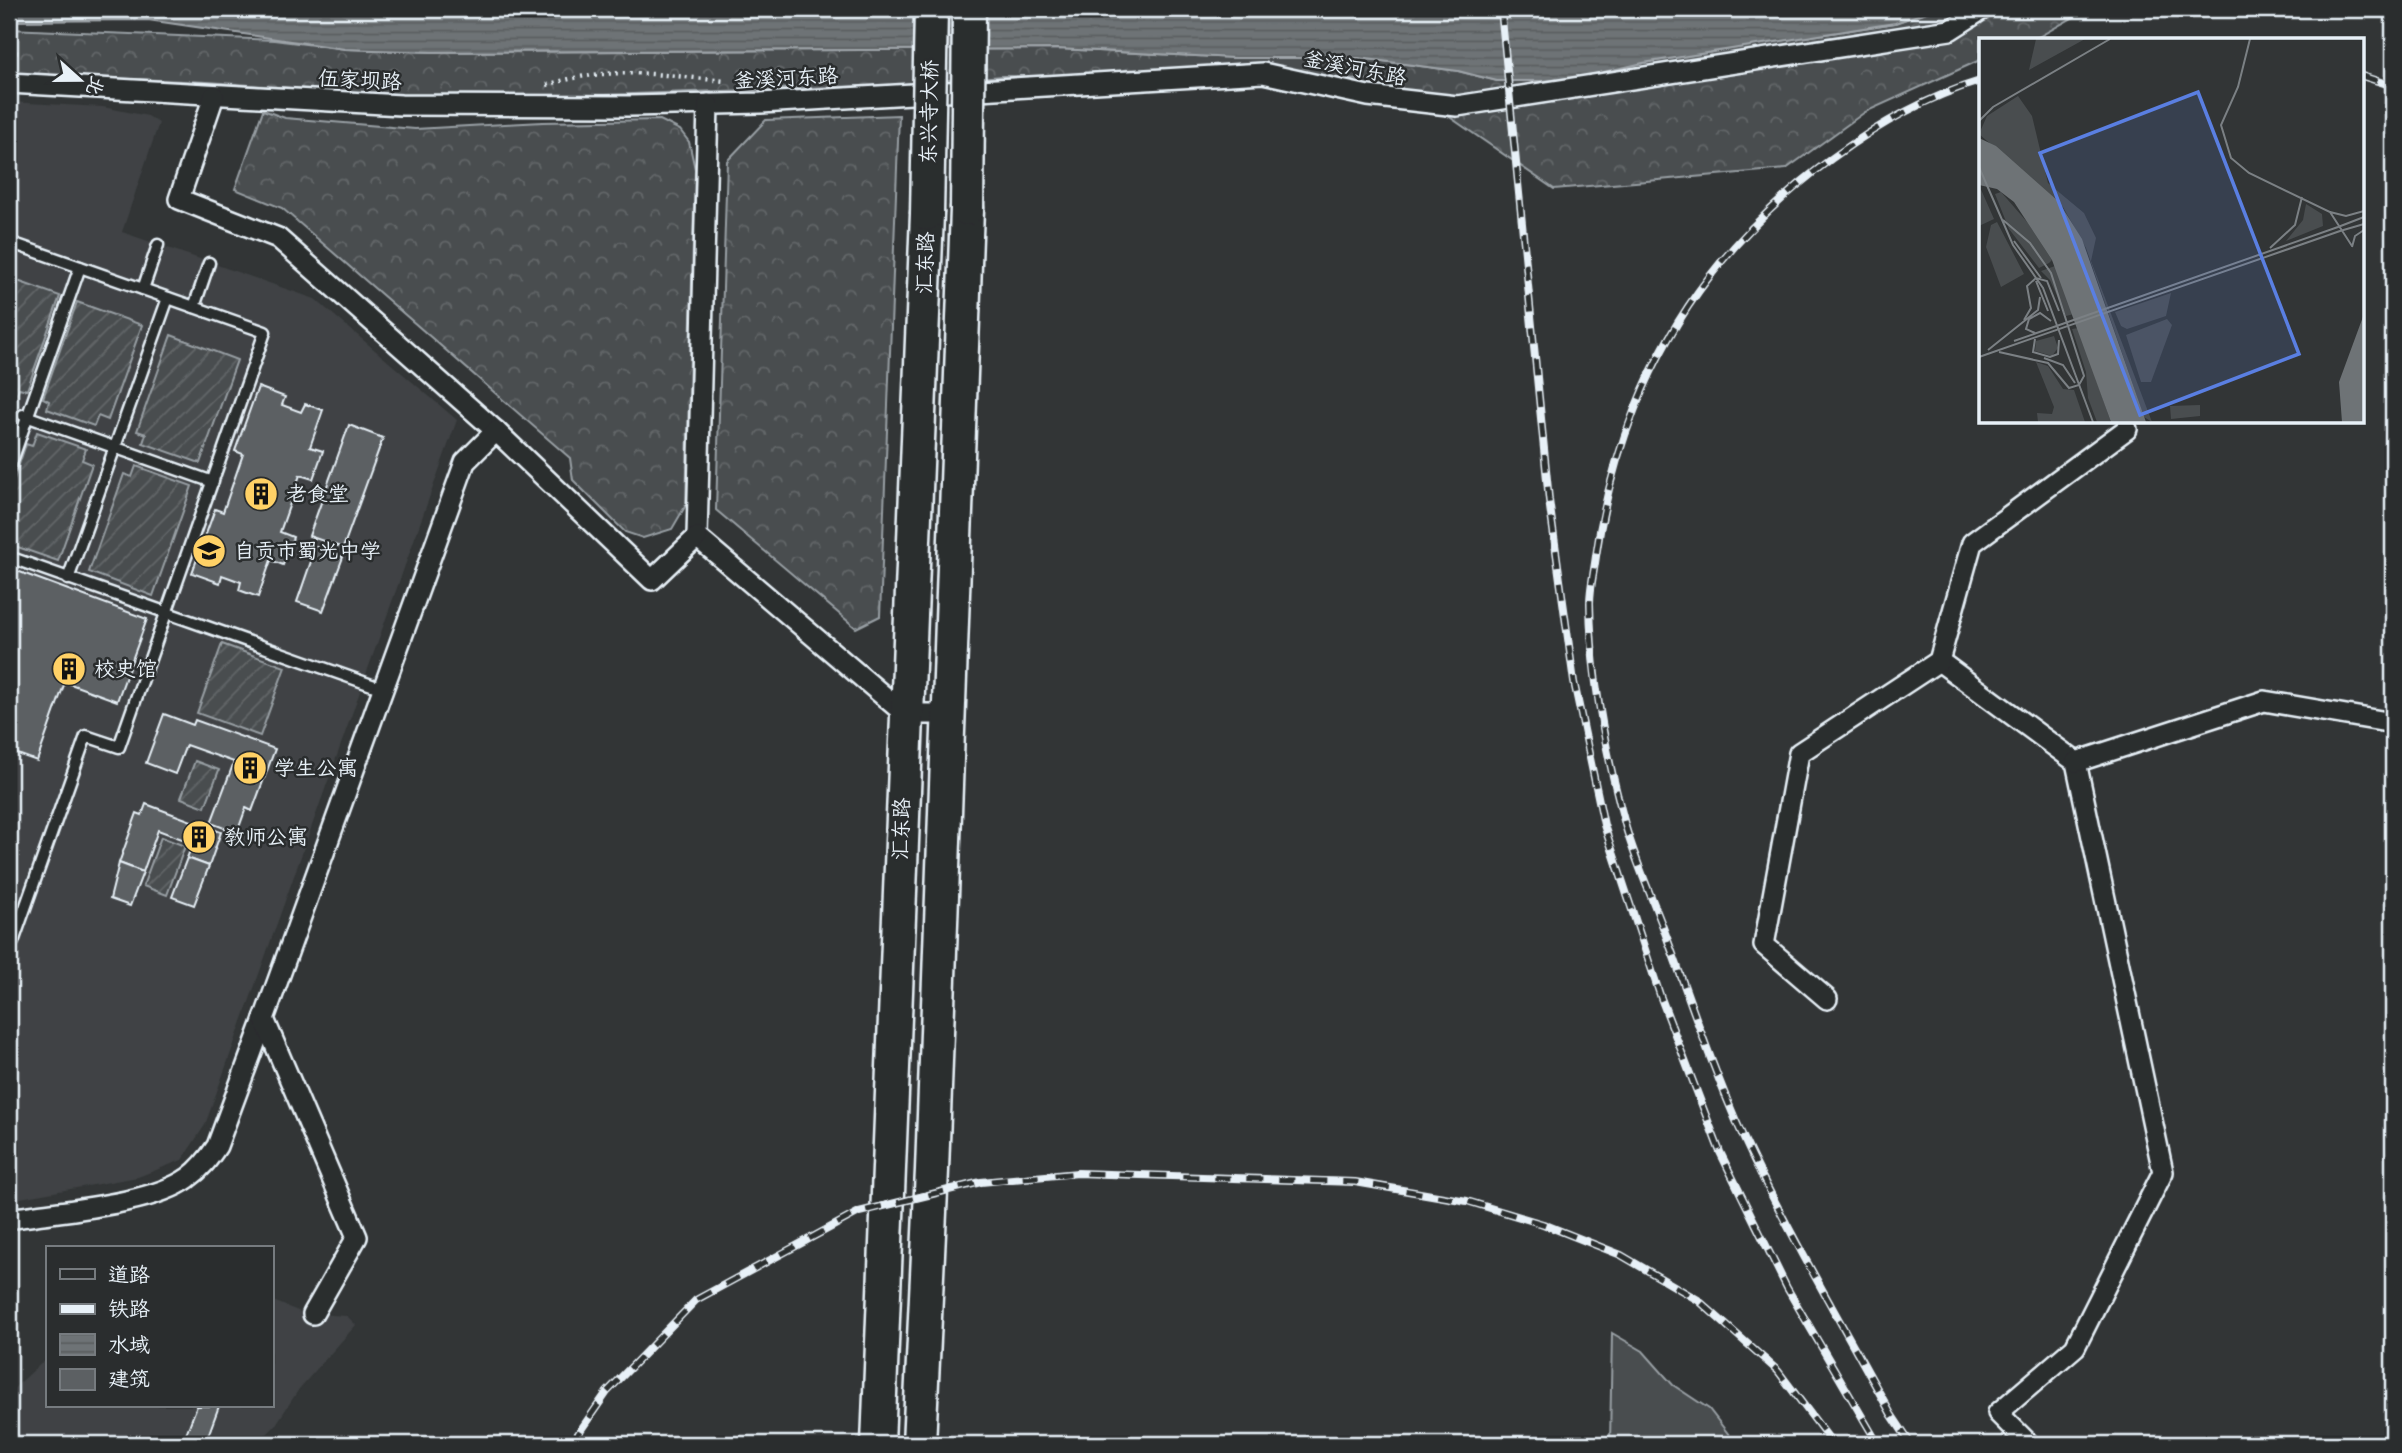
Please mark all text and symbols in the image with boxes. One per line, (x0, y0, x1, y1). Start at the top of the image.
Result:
inset map (1979, 38, 2364, 424)
street label: 釜溪河东路 (1301, 44, 1409, 91)
north arrow (46, 46, 116, 116)
street label: 东兴寺大桥 (914, 59, 943, 165)
street label: 釜溪河东路 (733, 61, 839, 94)
street label: 伍家坝路 (317, 64, 403, 95)
text: 北 (81, 73, 110, 99)
street label: 汇东路 (910, 231, 939, 295)
building icon: 老食堂 (242, 475, 280, 513)
place label: 老食堂 (286, 480, 349, 507)
school or university icon: 自贡市蜀光中学 (190, 532, 228, 570)
place label: 自贡市蜀光中学 (234, 537, 381, 564)
building icon: 校史馆 (50, 650, 88, 688)
place label: 校史馆 (94, 655, 157, 682)
building icon: 学生公寓 (231, 749, 269, 787)
place label: 学生公寓 (274, 754, 358, 781)
street label: 汇东路 (886, 797, 915, 861)
building icon: 教师公寓 (180, 818, 218, 856)
place label: 教师公寓 (224, 823, 308, 850)
legend (46, 1246, 273, 1408)
text: 道路 (108, 1261, 150, 1288)
text: 铁路 (108, 1295, 150, 1322)
text: 水域 (108, 1331, 150, 1358)
text: 建筑 (108, 1365, 150, 1392)

